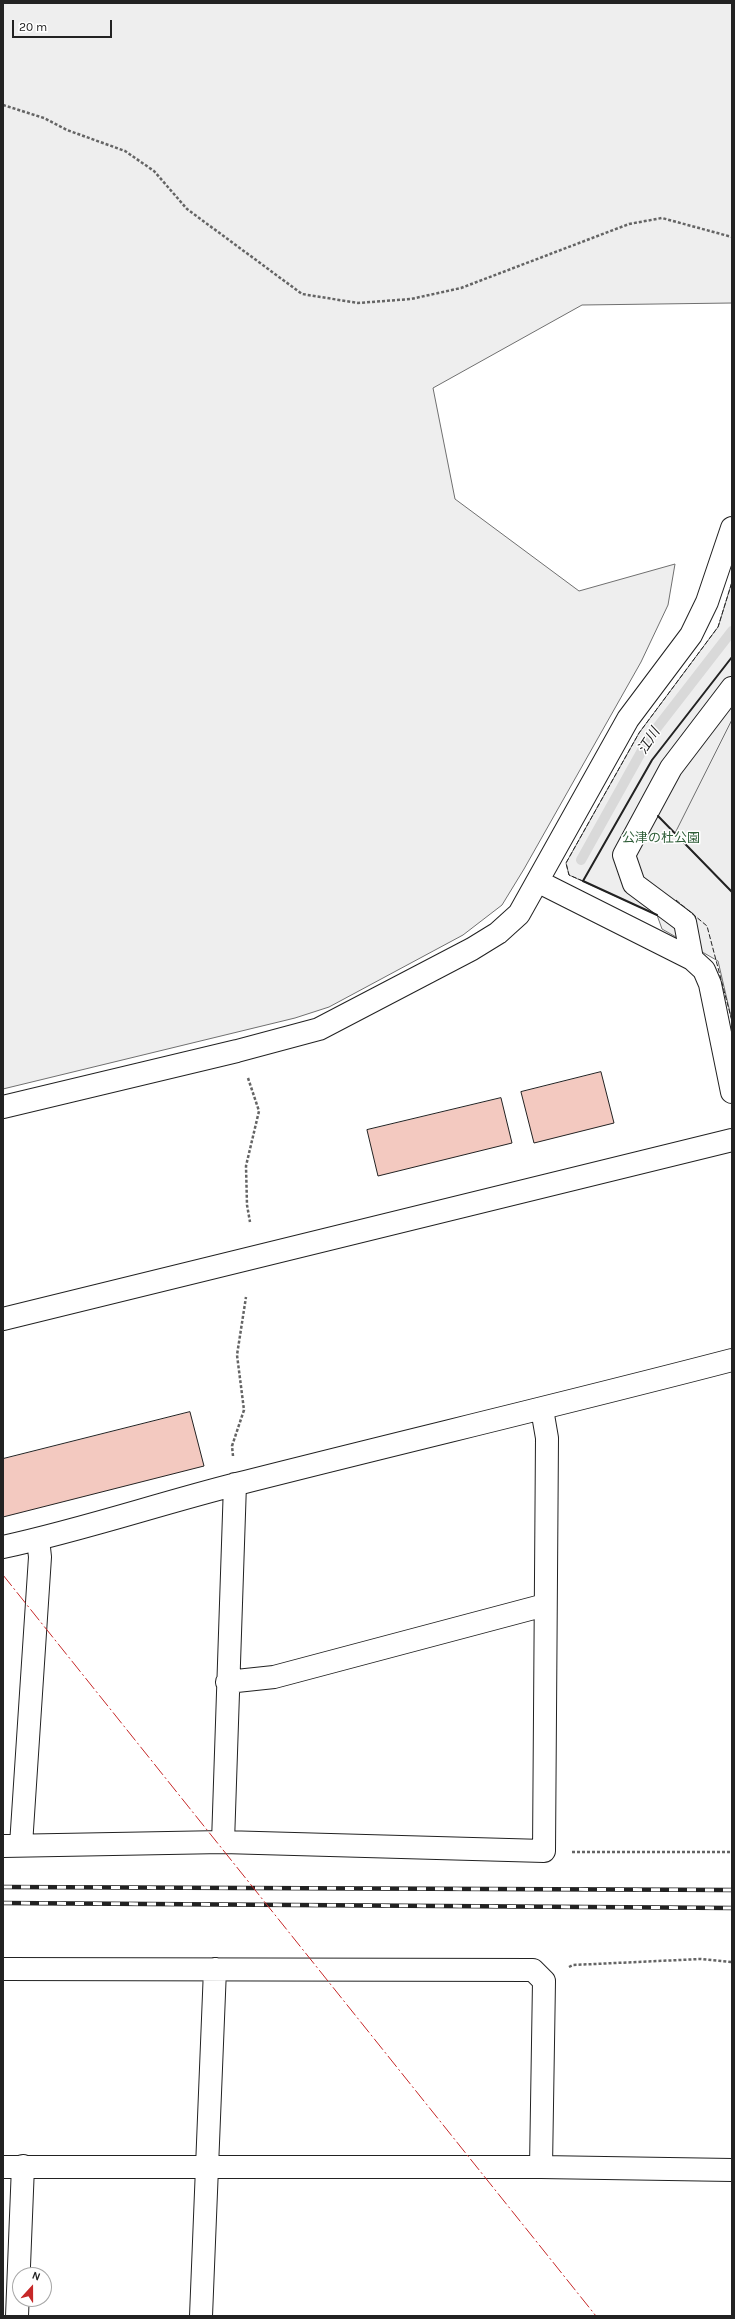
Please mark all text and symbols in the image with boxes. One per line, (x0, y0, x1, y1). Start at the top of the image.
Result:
scale bar (14, 12, 114, 38)
text: 20 m (19, 20, 47, 34)
water label: 江川 (634, 725, 664, 757)
park label: 公津の杜公園 (622, 830, 700, 846)
north arrow (12, 2267, 52, 2307)
text: N (30, 2269, 42, 2284)

